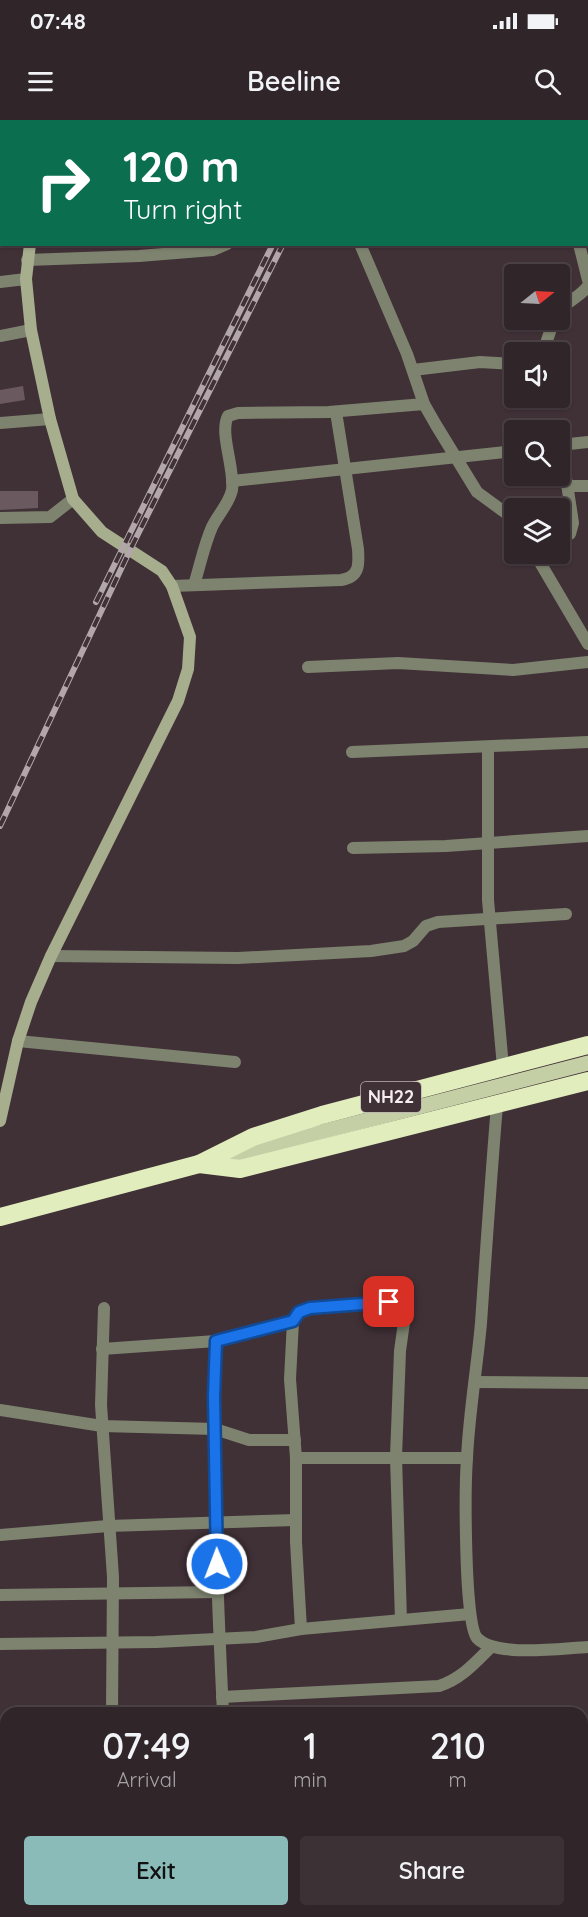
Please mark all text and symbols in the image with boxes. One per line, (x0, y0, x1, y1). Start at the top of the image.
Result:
text: 07:48 (30, 7, 86, 35)
text: Beeline (247, 64, 341, 98)
icon: menu (24, 65, 57, 98)
icon: search (531, 65, 564, 98)
text: 120 m (123, 140, 240, 193)
icon: right (24, 144, 102, 222)
text: Turn right (123, 192, 242, 226)
north arrow (504, 264, 570, 330)
map controls (504, 264, 570, 564)
button: sound (504, 342, 570, 408)
button: search (504, 420, 570, 486)
button: layers (504, 498, 570, 564)
road number: NH22 (361, 1082, 421, 1112)
pin (363, 1276, 414, 1327)
icon: arrive (372, 1285, 405, 1318)
position arrow (185, 1532, 249, 1596)
text: 07:49 (102, 1723, 191, 1768)
text: 1 (303, 1723, 317, 1768)
text: 210 (430, 1723, 486, 1768)
text: Arrival (117, 1767, 177, 1792)
text: min (293, 1767, 327, 1792)
text: m (448, 1767, 467, 1792)
button: Exit (24, 1836, 288, 1905)
button: Share (300, 1836, 564, 1905)

